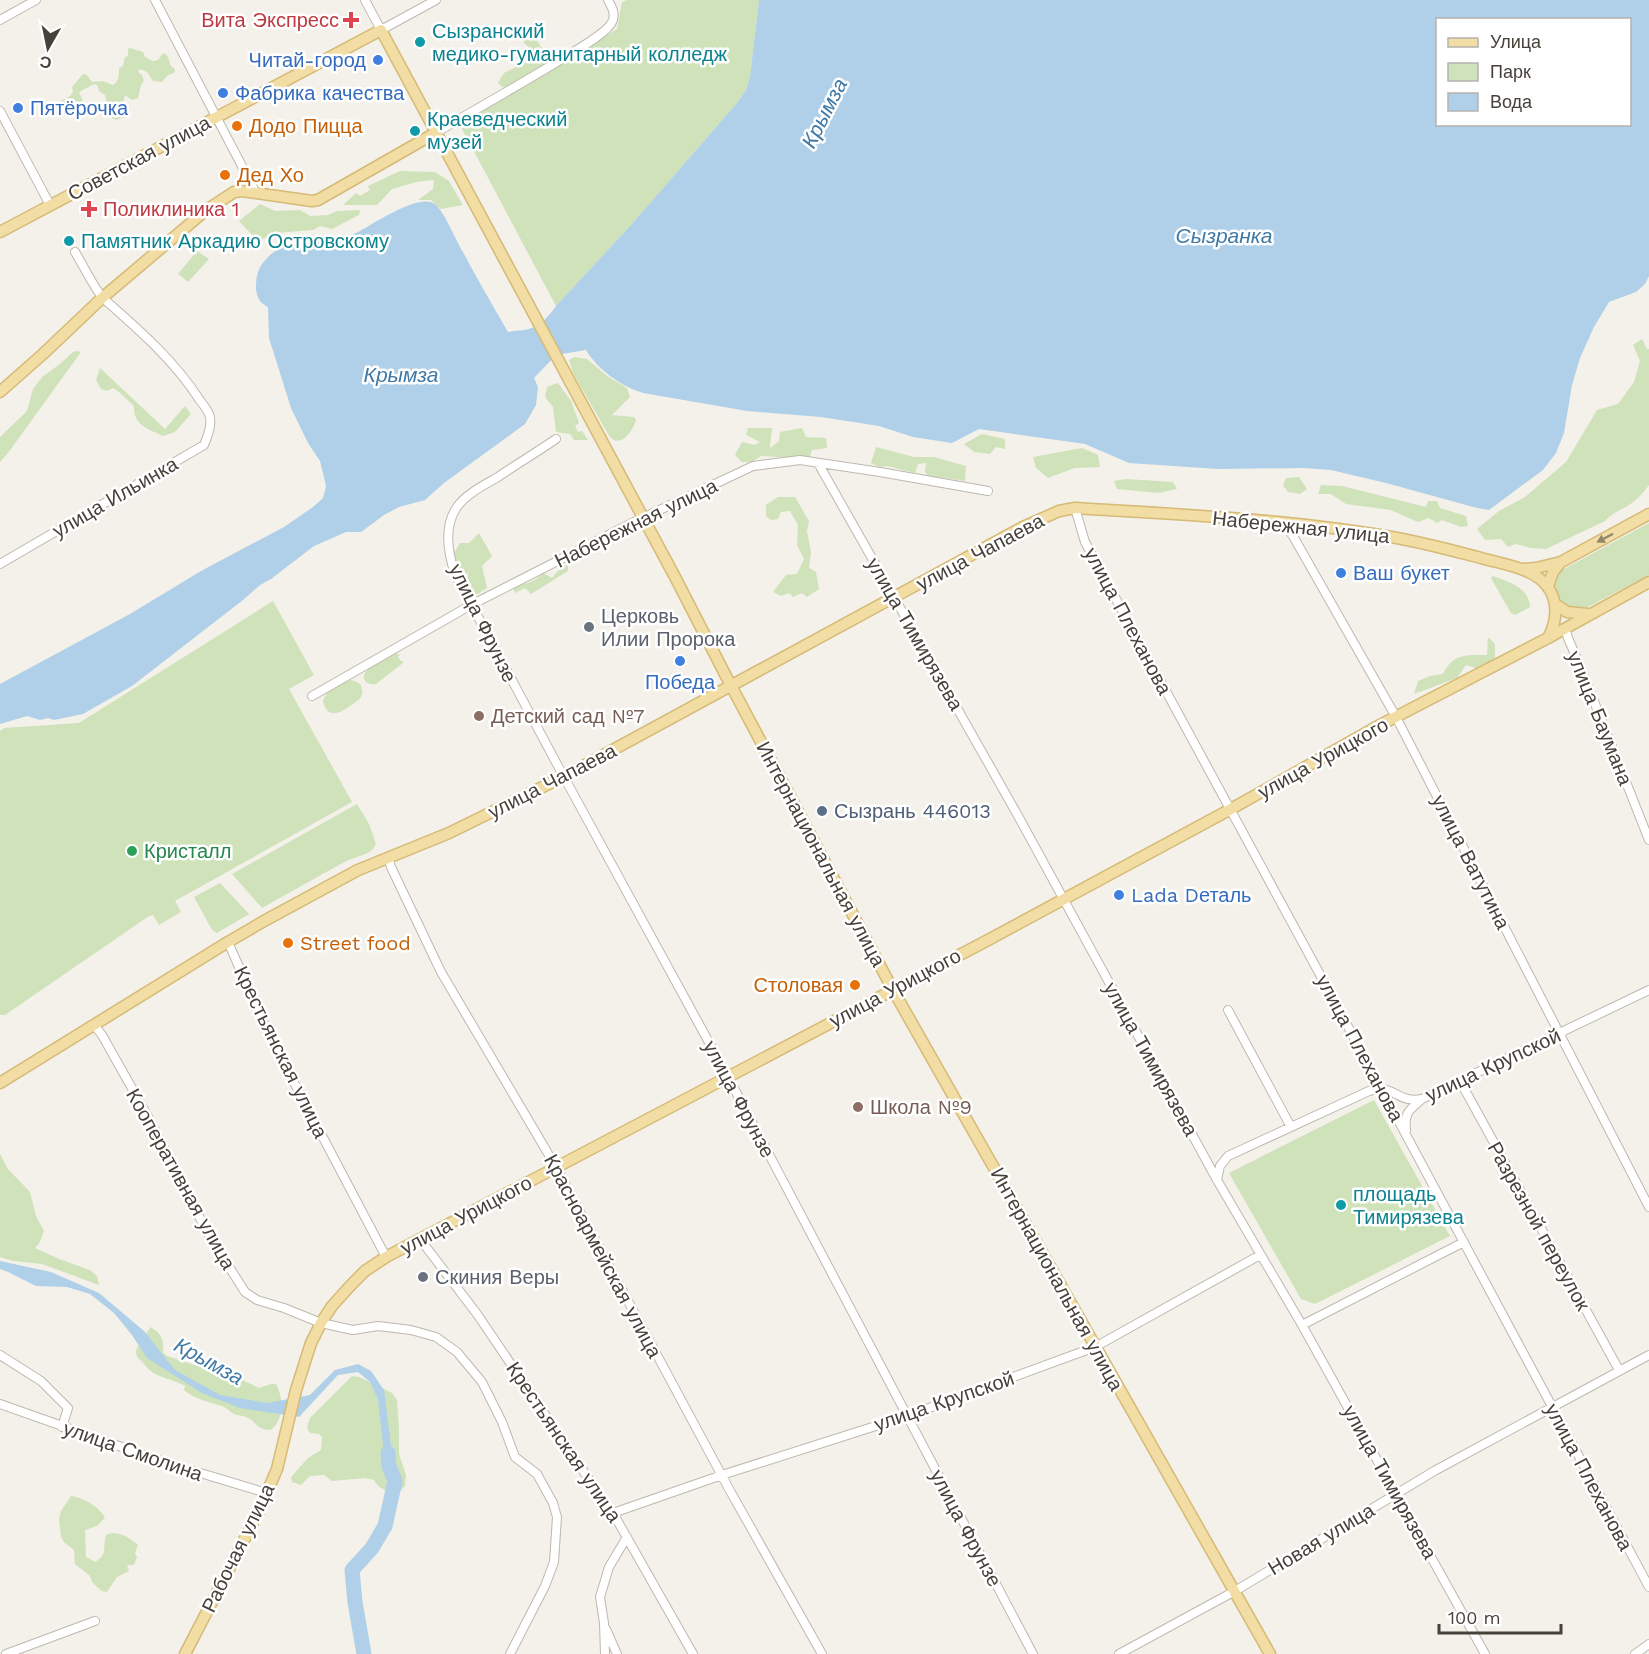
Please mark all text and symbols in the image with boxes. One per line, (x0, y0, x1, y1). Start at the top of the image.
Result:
place label: Вита Экспресс (201, 8, 339, 32)
marker: Вита Экспресс (344, 13, 358, 27)
north arrow (18, 18, 78, 78)
legend (1436, 18, 1631, 126)
place label: Сызранский медико-гуманитарный колледж (432, 19, 728, 66)
text: Улица (1490, 31, 1542, 52)
marker: Сызранский медико-гуманитарный колледж (413, 35, 427, 49)
place label: Читай-город (249, 48, 366, 72)
text: С (38, 52, 53, 73)
marker: Читай-город (371, 53, 385, 67)
text: Парк (1490, 61, 1531, 82)
water label: Крымза (796, 74, 852, 152)
place label: Фабрика качества (235, 81, 405, 105)
marker: Фабрика качества (216, 86, 230, 100)
text: Вода (1490, 91, 1533, 112)
place label: Пятёрочка (30, 96, 129, 120)
marker: Пятёрочка (11, 101, 25, 115)
place label: Краеведческий музей (427, 107, 567, 154)
street label: Советская улица (63, 110, 215, 206)
place label: Додо Пицца (249, 114, 364, 138)
marker: Додо Пицца (230, 119, 244, 133)
marker: Краеведческий музей (408, 124, 422, 138)
place label: Дед Хо (237, 163, 304, 187)
marker: Дед Хо (218, 168, 232, 182)
place label: Поликлиника 1 (103, 197, 239, 221)
marker: Поликлиника 1 (80, 200, 98, 218)
water label: Сызранка (1176, 223, 1272, 248)
place label: Памятник Аркадию Островскому (81, 229, 389, 253)
marker: Памятник Аркадию Островскому (62, 234, 76, 248)
water label: Крымза (364, 362, 438, 387)
street label: улица Ильинка (48, 451, 183, 543)
street label: Набережная улица (551, 473, 722, 573)
street label: Набережная улица (1211, 506, 1392, 548)
street label: улица Чапаева (912, 508, 1049, 596)
one-way arrow (1596, 533, 1613, 543)
street label: улица Плеханова (1079, 543, 1177, 699)
street label: улица Тимирязева (861, 553, 969, 715)
street label: улица Фрунзе (444, 560, 522, 686)
place label: Ваш букет (1353, 561, 1450, 585)
marker: Ваш букет (1334, 566, 1348, 580)
place label: Церковь Илии Пророка (601, 604, 736, 651)
marker: Церковь Илии Пророка (582, 620, 596, 634)
street label: улица Баумана (1562, 647, 1638, 789)
marker: Победа (673, 654, 687, 668)
place label: Победа (645, 670, 716, 694)
place label: Детский сад №7 (491, 704, 645, 728)
marker: Детский сад №7 (472, 709, 486, 723)
street label: улица Урицкого (1254, 712, 1392, 804)
street label: Интернациональная улица (751, 737, 891, 971)
street label: улица Чапаева (484, 738, 621, 824)
street label: улица Ватутина (1427, 791, 1516, 934)
place label: Сызрань 446013 (834, 799, 991, 823)
marker: Сызрань 446013 (815, 804, 829, 818)
place label: Кристалл (144, 839, 231, 863)
marker: Кристалл (125, 844, 139, 858)
place label: Lada Dеталь (1131, 883, 1252, 907)
marker: Lada Dеталь (1112, 888, 1126, 902)
place label: Street food (300, 931, 411, 955)
marker: Street food (281, 936, 295, 950)
street label: улица Урицкого (825, 943, 965, 1033)
street label: Крестьянская улица (229, 962, 333, 1143)
street label: улица Плеханова (1311, 970, 1409, 1126)
place label: Столовая (754, 973, 843, 997)
marker: Столовая (848, 978, 862, 992)
street label: улица Тимирязева (1099, 978, 1204, 1141)
street label: улица Крупской (1422, 1023, 1564, 1107)
street label: улица Фрунзе (698, 1036, 780, 1162)
street label: Кооперативная улица (121, 1084, 241, 1275)
place label: Школа №9 (870, 1095, 972, 1119)
marker: Школа №9 (851, 1100, 865, 1114)
street label: Разрезной переулок (1483, 1137, 1595, 1315)
street label: Красноармейская улица (539, 1150, 667, 1363)
street label: Интернациональная улица (986, 1163, 1129, 1396)
street label: улица Урицкого (396, 1170, 536, 1260)
place label: площадь Тимирязева (1353, 1182, 1465, 1229)
marker: площадь Тимирязева (1334, 1198, 1348, 1212)
place label: Скиния Веры (435, 1265, 559, 1289)
marker: Скиния Веры (416, 1270, 430, 1284)
water label: Крымза (170, 1332, 248, 1390)
street label: Крестьянская улица (501, 1357, 627, 1527)
street label: улица Крупской (871, 1366, 1017, 1436)
street label: улица Плеханова (1540, 1399, 1638, 1555)
street label: улица Тимирязева (1338, 1401, 1443, 1564)
street label: улица Смолина (60, 1416, 207, 1486)
street label: улица Фрунзе (925, 1465, 1007, 1591)
street label: Рабочая улица (197, 1479, 280, 1616)
street label: Новая улица (1264, 1497, 1379, 1580)
scale bar (1439, 1597, 1560, 1635)
text: 100 m (1448, 1607, 1501, 1628)

